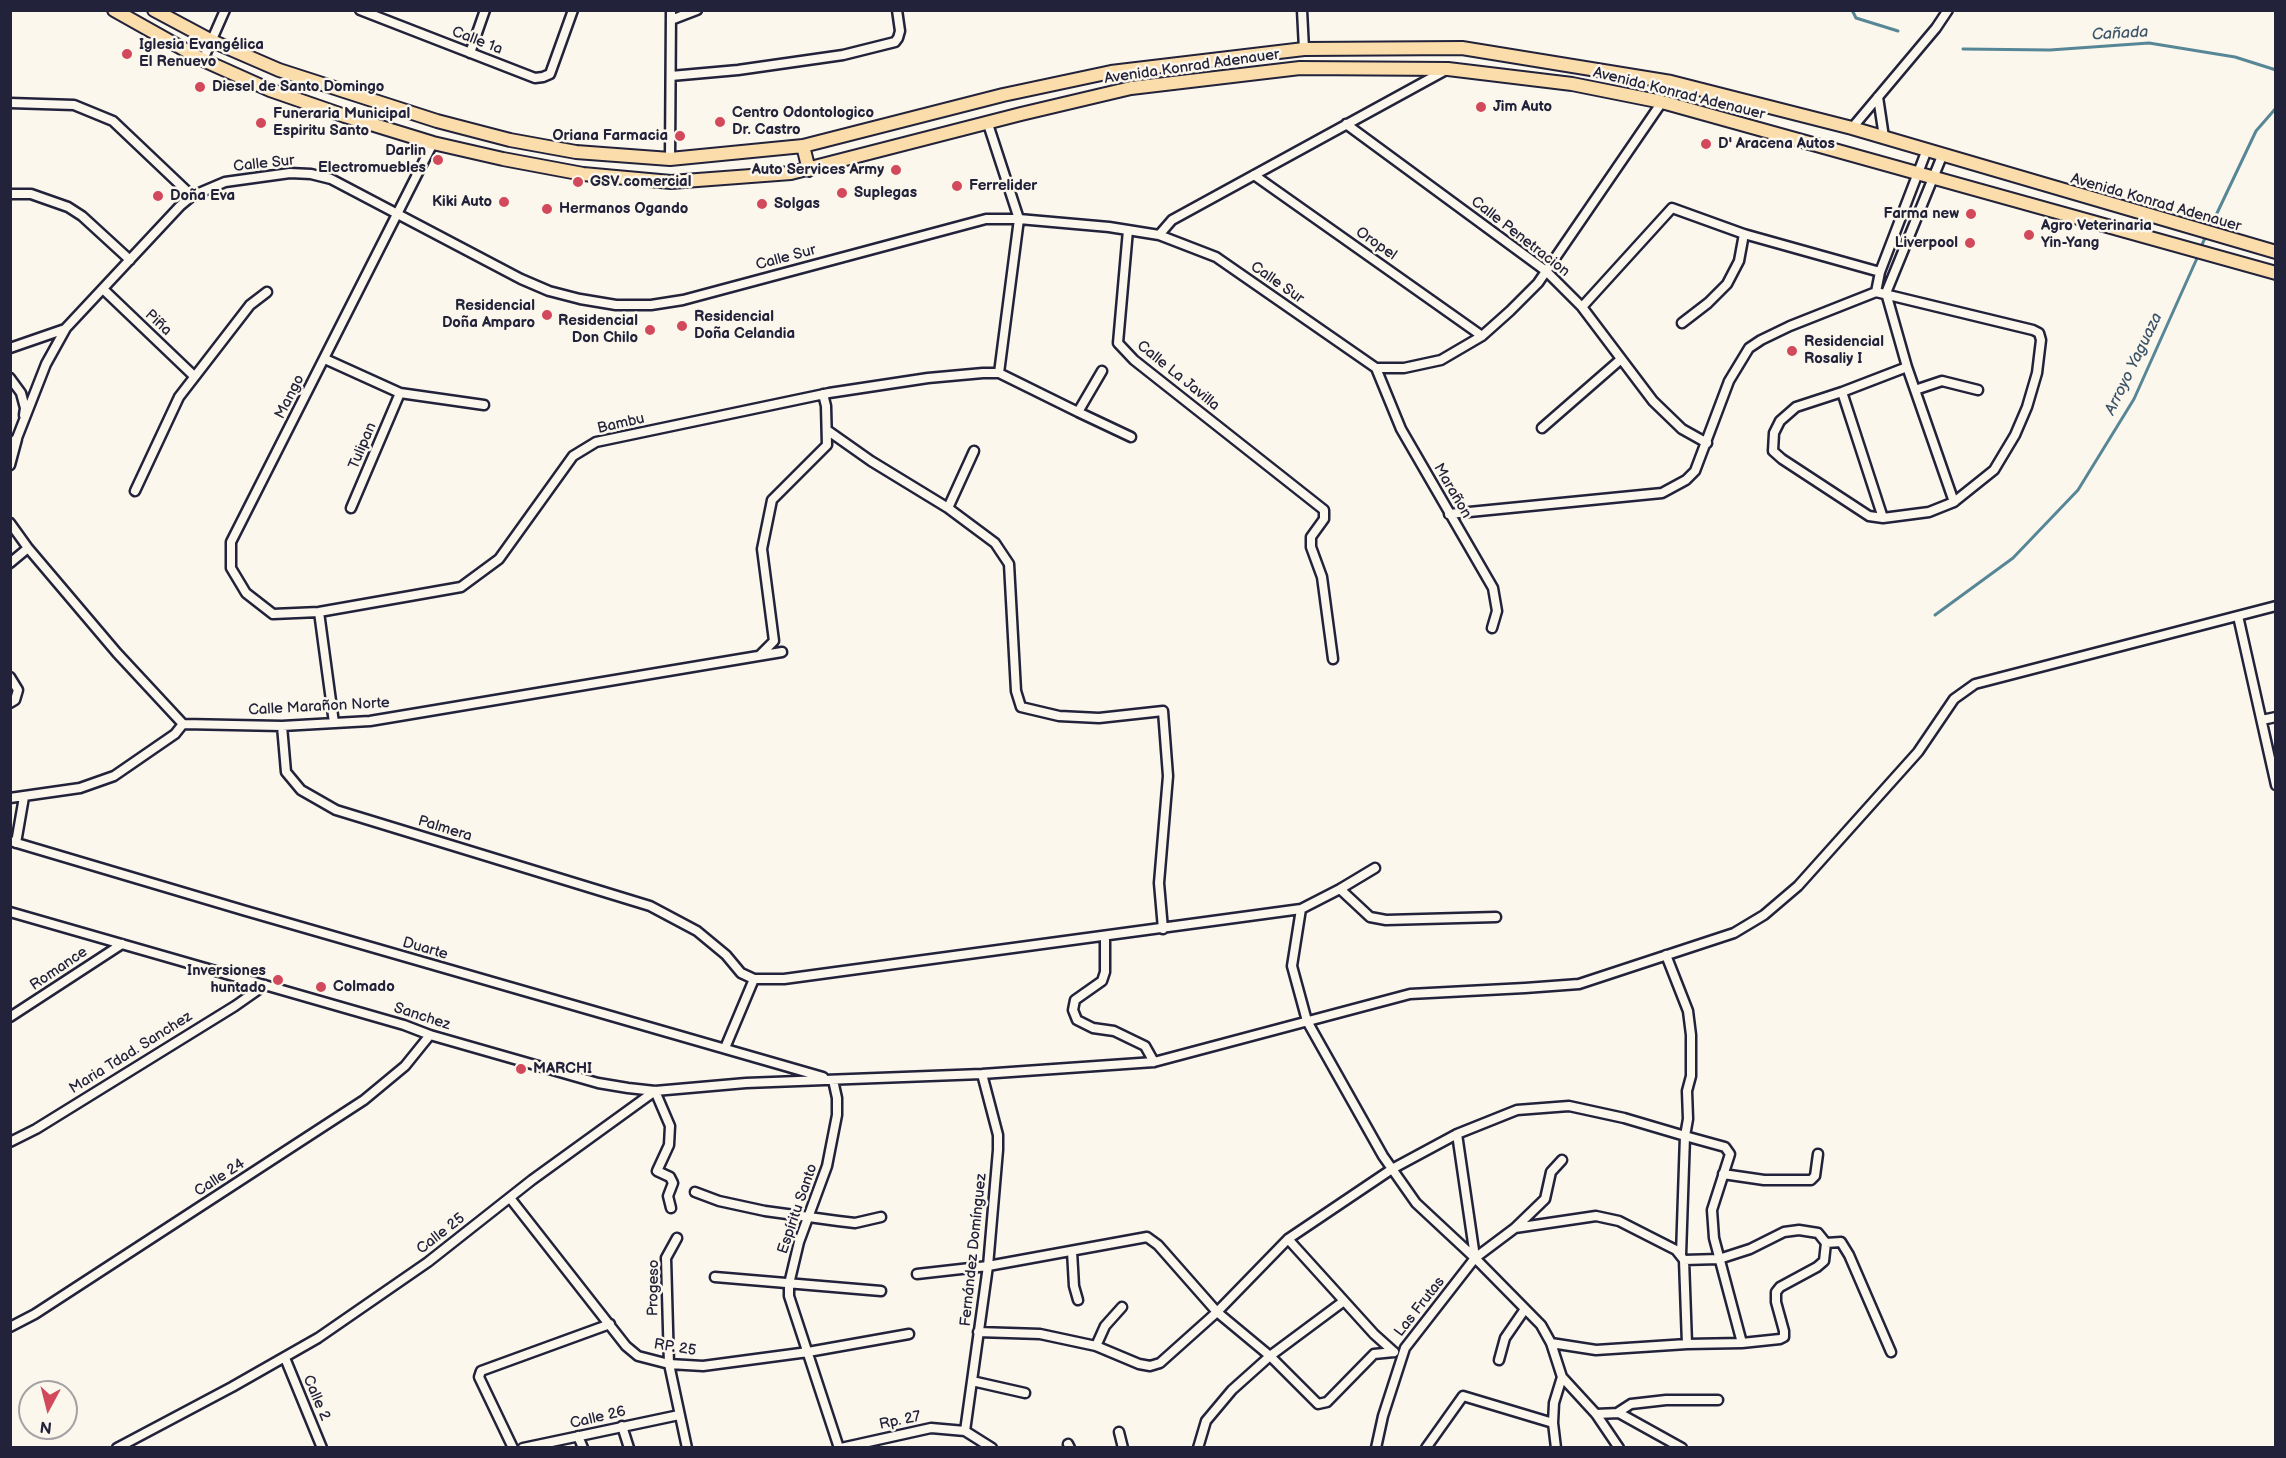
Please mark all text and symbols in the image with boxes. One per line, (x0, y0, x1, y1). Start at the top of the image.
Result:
street label: Calle 1a (449, 23, 505, 59)
water label: Cañada (2091, 23, 2149, 45)
place label: Iglesia Evangélica El Renuevo (139, 36, 264, 71)
street label: Avenida Konrad Adenauer (1103, 46, 1281, 88)
marker: Iglesia Evangélica El Renuevo (120, 47, 134, 61)
street label: Avenida Konrad Adenauer (1591, 64, 1767, 124)
place label: Diesel de Santo Domingo (212, 78, 384, 96)
marker: Diesel de Santo Domingo (193, 80, 207, 94)
place label: Jim Auto (1493, 98, 1552, 116)
marker: Jim Auto (1474, 100, 1488, 114)
place label: Centro Odontologico Dr. Castro (732, 104, 874, 139)
place label: Funeraria Municipal Espiritu Santo (273, 105, 410, 140)
marker: Centro Odontologico Dr. Castro (713, 115, 727, 129)
marker: Funeraria Municipal Espiritu Santo (254, 116, 268, 130)
place label: Oriana Farmacia (553, 127, 668, 145)
marker: Oriana Farmacia (673, 129, 687, 143)
place label: D' Aracena Autos (1718, 135, 1835, 153)
marker: D' Aracena Autos (1699, 137, 1713, 151)
place label: Darlin Electromuebles (318, 142, 426, 177)
street label: Calle Sur (232, 152, 296, 176)
marker: Darlin Electromuebles (431, 153, 445, 167)
place label: Auto Services Army (752, 161, 884, 179)
marker: Auto Services Army (889, 163, 903, 177)
street label: Avenida Konrad Adenauer (2069, 170, 2243, 236)
place label: GSV comercial (590, 173, 691, 191)
marker: GSV comercial (571, 175, 585, 189)
place label: Ferrelider (969, 177, 1037, 195)
marker: Ferrelider (950, 179, 964, 193)
place label: Suplegas (854, 184, 917, 202)
marker: Suplegas (835, 186, 849, 200)
place label: Doña Eva (170, 187, 235, 205)
marker: Doña Eva (151, 189, 165, 203)
place label: Kiki Auto (432, 193, 492, 211)
street label: Calle Penetracion (1467, 193, 1573, 281)
marker: Kiki Auto (497, 195, 511, 209)
place label: Solgas (774, 195, 820, 213)
marker: Solgas (755, 197, 769, 211)
place label: Hermanos Ogando (559, 200, 688, 218)
marker: Hermanos Ogando (540, 202, 554, 216)
place label: Farma new (1883, 205, 1959, 223)
marker: Farma new (1964, 207, 1978, 221)
place label: Agro Veterinaria Yin-Yang (2041, 217, 2152, 252)
street label: Oropel (1352, 223, 1400, 265)
marker: Agro Veterinaria Yin-Yang (2022, 228, 2036, 242)
place label: Liverpool (1895, 234, 1958, 252)
marker: Liverpool (1963, 236, 1977, 250)
street label: Calle Sur (754, 241, 818, 275)
street label: Calle Sur (1247, 258, 1307, 308)
place label: Residencial Doña Amparo (442, 297, 535, 332)
street label: Piña (141, 306, 175, 340)
marker: Residencial Doña Amparo (540, 308, 554, 322)
place label: Residencial Doña Celandia (694, 308, 795, 343)
water label: Arroyo Yaguaza (2101, 310, 2167, 418)
place label: Residencial Don Chilo (558, 312, 638, 347)
marker: Residencial Doña Celandia (675, 319, 689, 333)
marker: Residencial Don Chilo (643, 323, 657, 337)
place label: Residencial Rosaliy I (1804, 333, 1884, 368)
street label: Calle La Javilla (1133, 337, 1223, 415)
marker: Residencial Rosaliy I (1785, 344, 1799, 358)
street label: Mango (271, 372, 309, 422)
street label: Bambu (596, 410, 646, 438)
street label: Tulipan (345, 420, 381, 472)
street label: Marañon (1429, 460, 1475, 522)
street label: Calle Marañon Norte (248, 694, 390, 720)
street label: Palmera (416, 812, 474, 846)
street label: Duarte (400, 934, 450, 964)
street label: Romance (27, 943, 91, 995)
place label: Inversiones huntado (187, 962, 266, 997)
marker: Inversiones huntado (271, 973, 285, 987)
place label: Colmado (333, 978, 395, 996)
marker: Colmado (314, 980, 328, 994)
street label: Sanchez (391, 999, 453, 1035)
street label: Maria Tdad. Sanchez (66, 1008, 196, 1098)
place label: MARCHI (533, 1060, 592, 1078)
marker: MARCHI (514, 1062, 528, 1076)
street label: Calle 24 (191, 1155, 249, 1201)
street label: Espíritu Santo (774, 1162, 822, 1256)
street label: Fernández Domínguez (957, 1173, 991, 1327)
street label: Calle 25 (413, 1210, 469, 1258)
street label: Progeso (645, 1260, 663, 1316)
street label: Las Frutas (1391, 1274, 1449, 1340)
street label: RP. 25 (652, 1336, 698, 1360)
street label: Calle 2 (298, 1373, 334, 1423)
north arrow (18, 1380, 78, 1440)
street label: Calle 26 (568, 1403, 628, 1433)
street label: Rp. 27 (878, 1408, 922, 1434)
text: N (39, 1416, 53, 1437)

